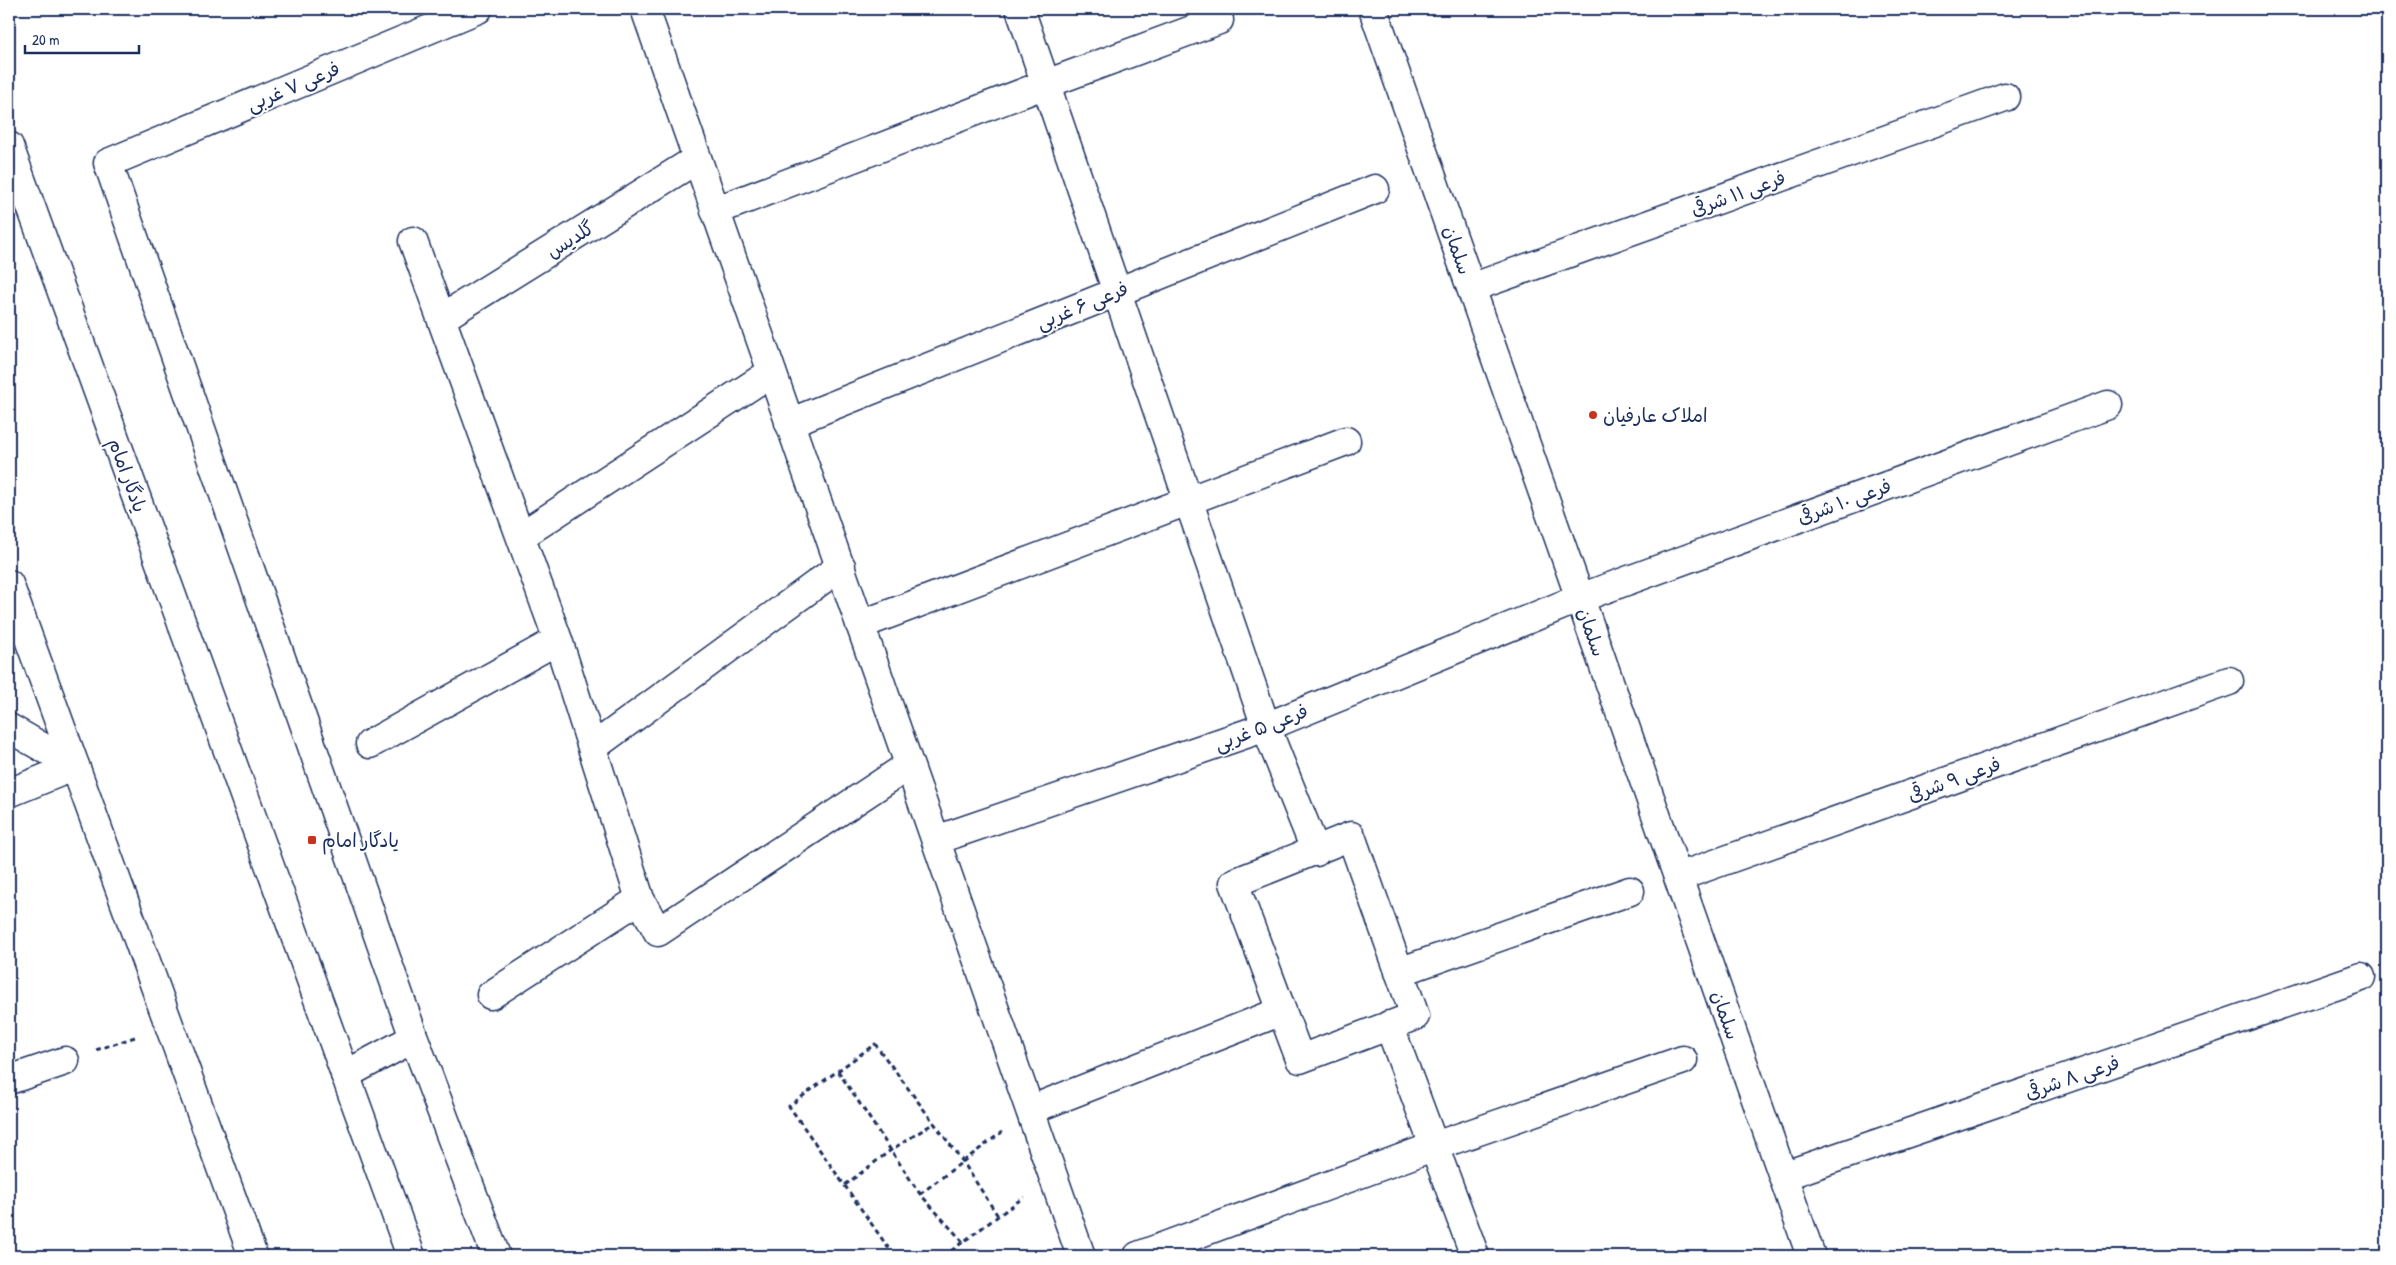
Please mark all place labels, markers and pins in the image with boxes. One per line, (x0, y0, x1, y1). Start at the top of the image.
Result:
place label: املاک عارفیان (1603, 402, 1708, 428)
marker: املاک عارفیان (1587, 409, 1599, 421)
place label: یادگار امام (322, 827, 399, 855)
marker: یادگار امام (306, 834, 318, 846)

